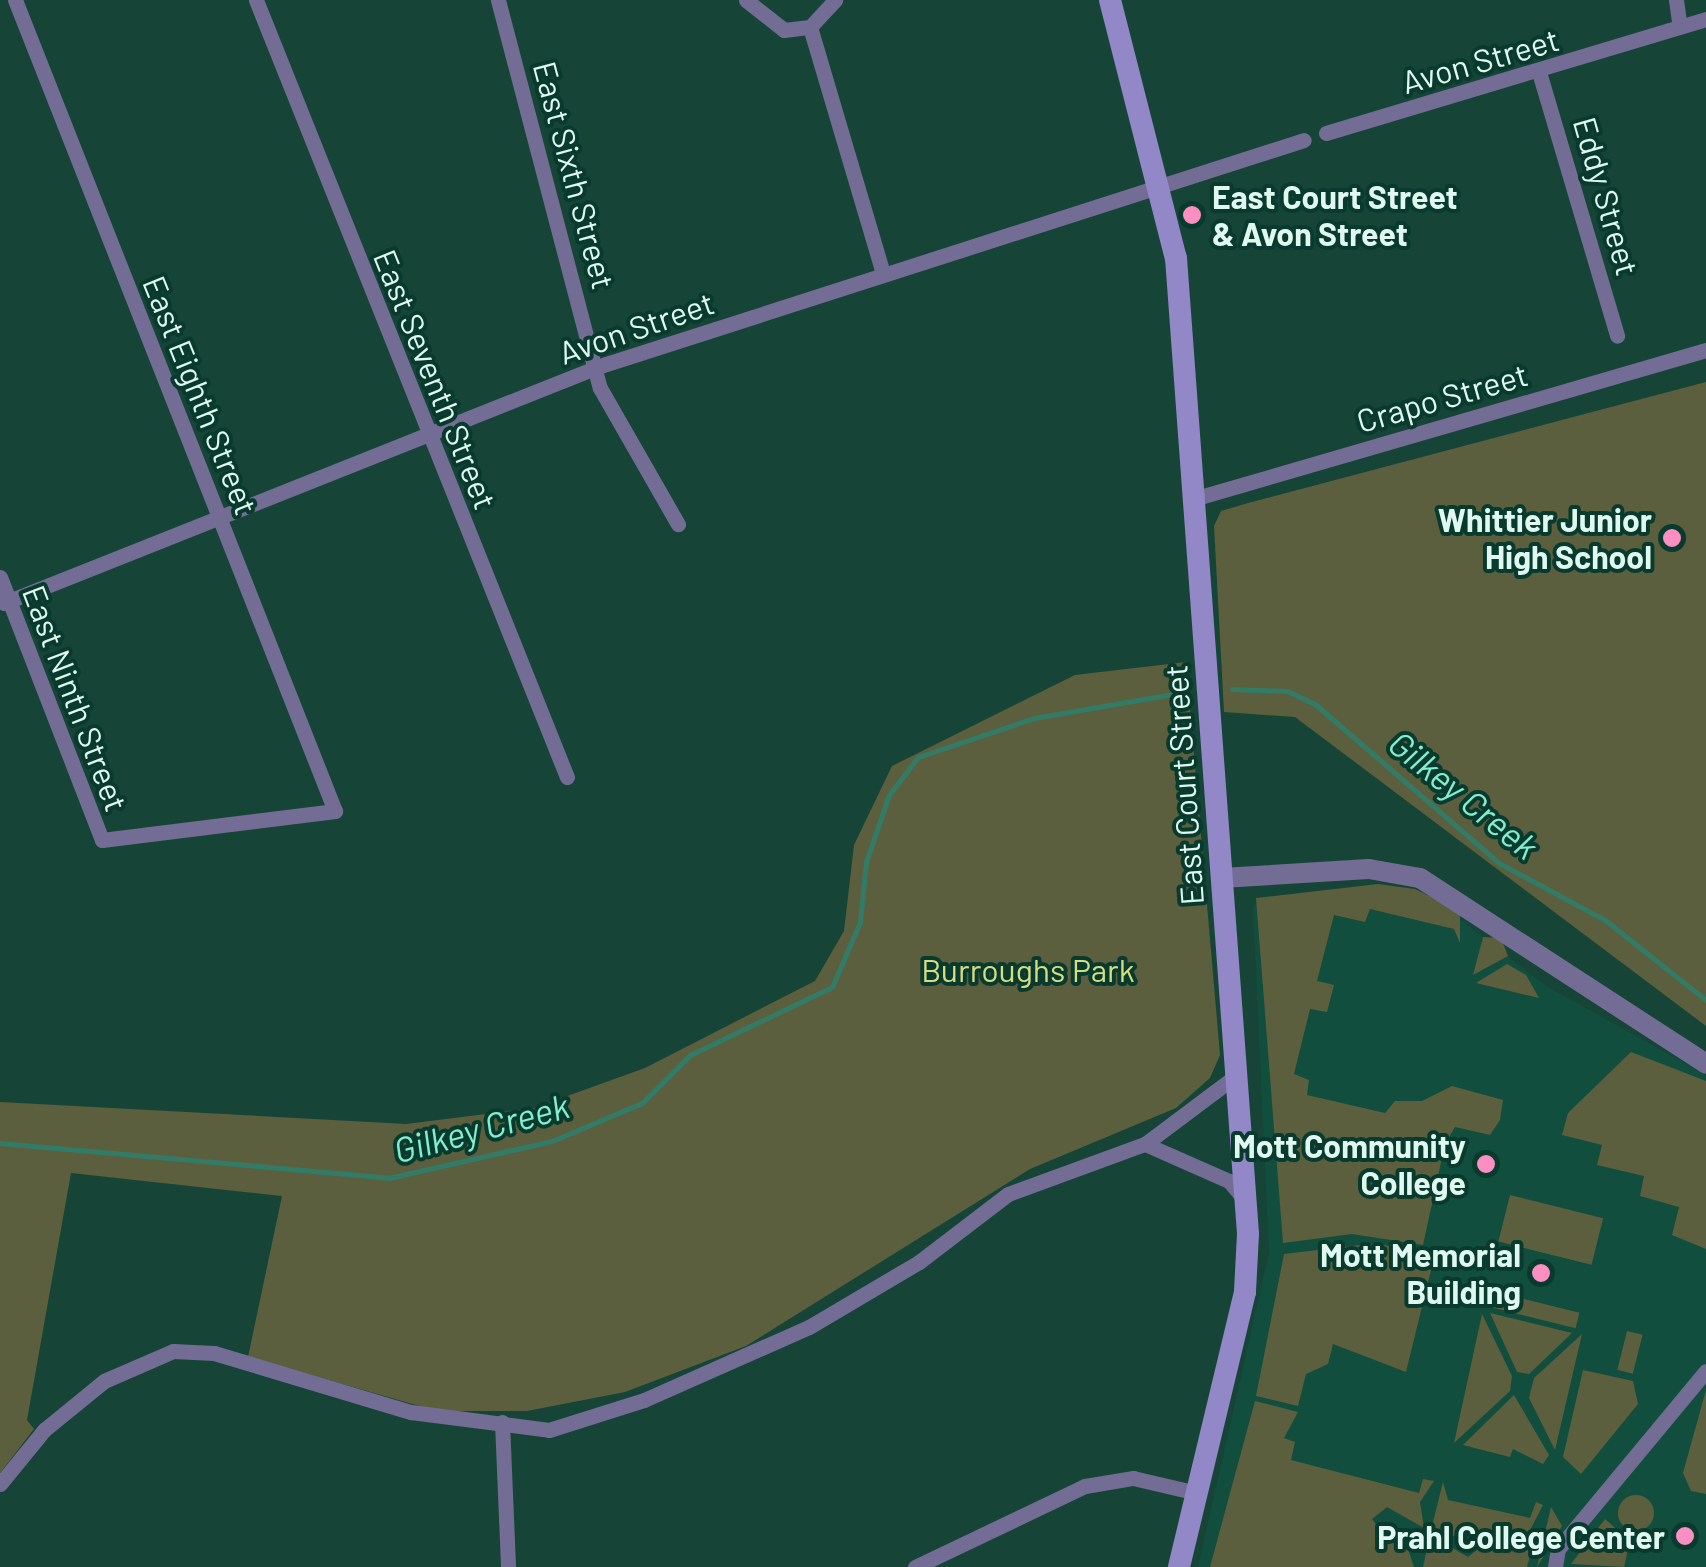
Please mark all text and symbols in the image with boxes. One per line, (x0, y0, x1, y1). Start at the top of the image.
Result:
street label: Avon Street (1397, 19, 1563, 101)
street label: East Sixth Street (526, 57, 624, 293)
street label: Eddy Street (1566, 112, 1648, 280)
place label: East Court Street & Avon Street (1212, 178, 1458, 253)
marker: East Court Street & Avon Street (1181, 204, 1203, 226)
street label: East Seventh Street (366, 244, 506, 514)
street label: East Eighth Street (136, 270, 266, 520)
street label: Avon Street (553, 283, 719, 371)
street label: Crapo Street (1352, 354, 1532, 440)
place label: Whittier Junior High School (1438, 501, 1652, 576)
marker: Whittier Junior High School (1661, 527, 1683, 549)
street label: East Ninth Street (15, 580, 137, 816)
street label: East Court Street (1155, 664, 1211, 906)
water label: Gilkey Creek (1381, 721, 1547, 867)
park label: Burroughs Park (921, 950, 1135, 988)
water label: Gilkey Creek (389, 1083, 573, 1171)
place label: Mott Community College (1233, 1127, 1466, 1202)
marker: Mott Community College (1475, 1153, 1497, 1175)
place label: Mott Memorial Building (1320, 1236, 1521, 1311)
marker: Mott Memorial Building (1530, 1262, 1552, 1284)
place label: Prahl College Center (1377, 1517, 1665, 1555)
marker: Prahl College Center (1674, 1525, 1696, 1547)

